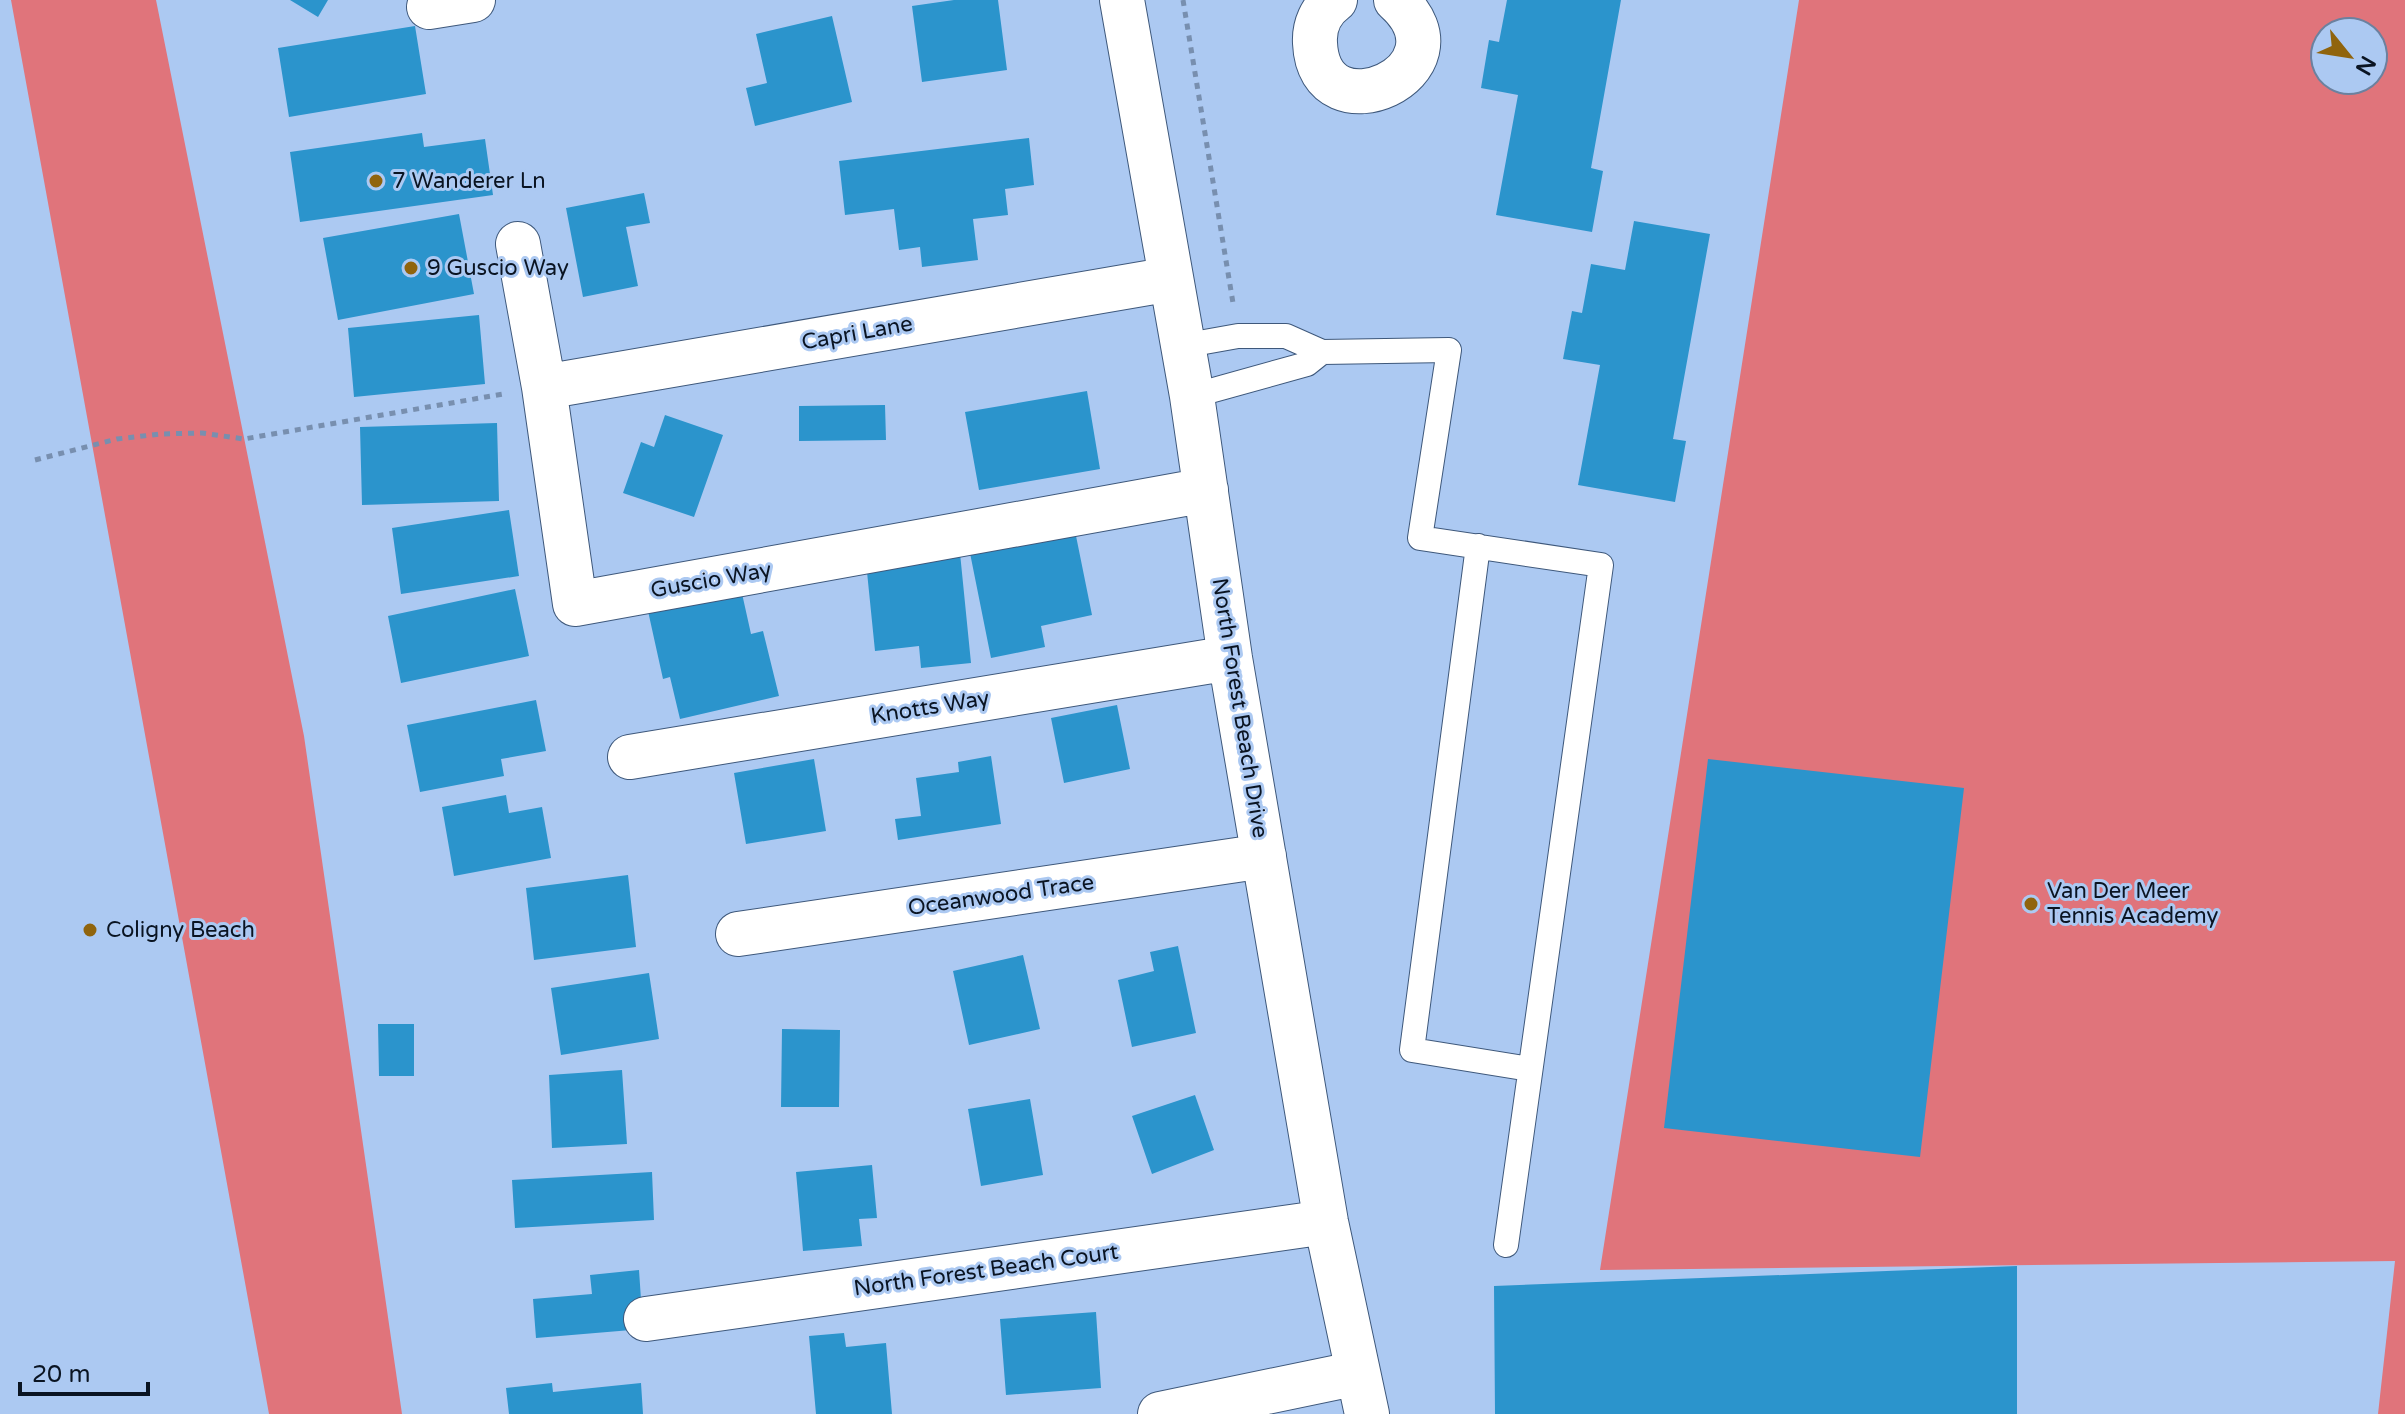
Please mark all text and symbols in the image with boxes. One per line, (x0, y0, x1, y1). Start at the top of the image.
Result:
north arrow (2309, 16, 2389, 96)
text: N (2350, 51, 2381, 80)
place label: 7 Wanderer Ln (392, 168, 546, 194)
marker: 7 Wanderer Ln (367, 172, 385, 190)
place label: 9 Guscio Way (427, 255, 569, 281)
marker: 9 Guscio Way (402, 259, 420, 277)
street label: Capri Lane (800, 310, 914, 356)
street label: Guscio Way (649, 557, 774, 603)
street label: North Forest Beach Drive (1207, 576, 1273, 840)
street label: Knotts Way (869, 685, 991, 729)
street label: Oceanwood Trace (906, 869, 1096, 921)
place label: Van Der Meer Tennis Academy (2047, 878, 2219, 929)
marker: Van Der Meer Tennis Academy (2022, 895, 2040, 913)
place label: Coligny Beach (106, 917, 255, 943)
marker: Coligny Beach (81, 921, 99, 939)
street label: North Forest Beach Court (852, 1239, 1120, 1301)
scale bar (20, 1346, 148, 1396)
text: 20 m (32, 1360, 90, 1389)

